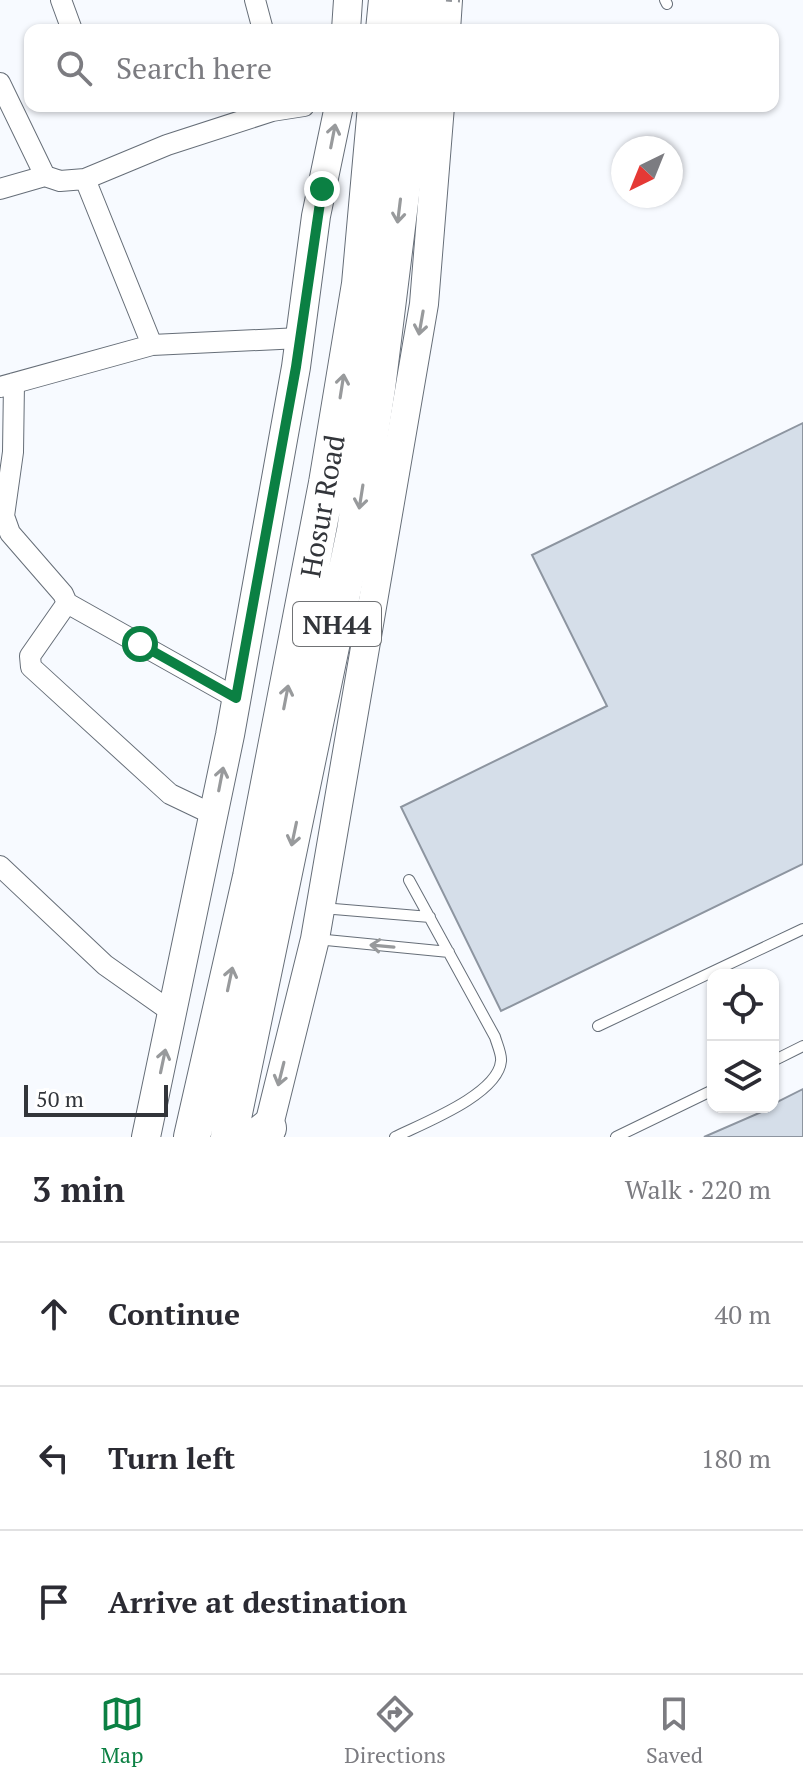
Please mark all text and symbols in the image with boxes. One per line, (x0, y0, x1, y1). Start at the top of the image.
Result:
search box (24, 24, 779, 112)
icon: search (52, 46, 96, 90)
text: Search here (116, 48, 272, 88)
one-way arrow (326, 124, 341, 150)
north arrow (611, 136, 683, 208)
route end (304, 171, 340, 207)
one-way arrow (392, 197, 407, 224)
one-way arrow (412, 310, 427, 335)
one-way arrow (336, 374, 351, 399)
street label: Hosur Road (291, 432, 353, 580)
one-way arrow (352, 483, 367, 509)
road number: NH44 (293, 602, 381, 646)
route start (122, 626, 158, 662)
one-way arrow (279, 685, 294, 710)
one-way arrow (214, 766, 229, 792)
one-way arrow (286, 821, 301, 846)
one-way arrow (369, 938, 396, 953)
one-way arrow (223, 967, 238, 993)
map controls (707, 969, 779, 1113)
button: locate (707, 969, 779, 1041)
button: layers (707, 1041, 779, 1113)
one-way arrow (156, 1048, 171, 1074)
one-way arrow (273, 1061, 288, 1086)
scale bar (24, 1081, 168, 1117)
text: 50 m (36, 1084, 84, 1113)
text: 3 min (32, 1167, 125, 1212)
text: Walk · 220 m (625, 1172, 771, 1206)
icon: ahead (32, 1292, 76, 1336)
text: Continue (108, 1294, 240, 1334)
text: 40 m (715, 1297, 771, 1331)
icon: left (32, 1436, 76, 1480)
text: Turn left (108, 1438, 235, 1478)
text: 180 m (701, 1441, 771, 1475)
icon: arrive (32, 1580, 76, 1624)
text: Arrive at destination (108, 1582, 407, 1622)
tab: Map (100, 1692, 144, 1769)
tab: Directions (344, 1692, 446, 1769)
tab: Saved (646, 1692, 703, 1769)

